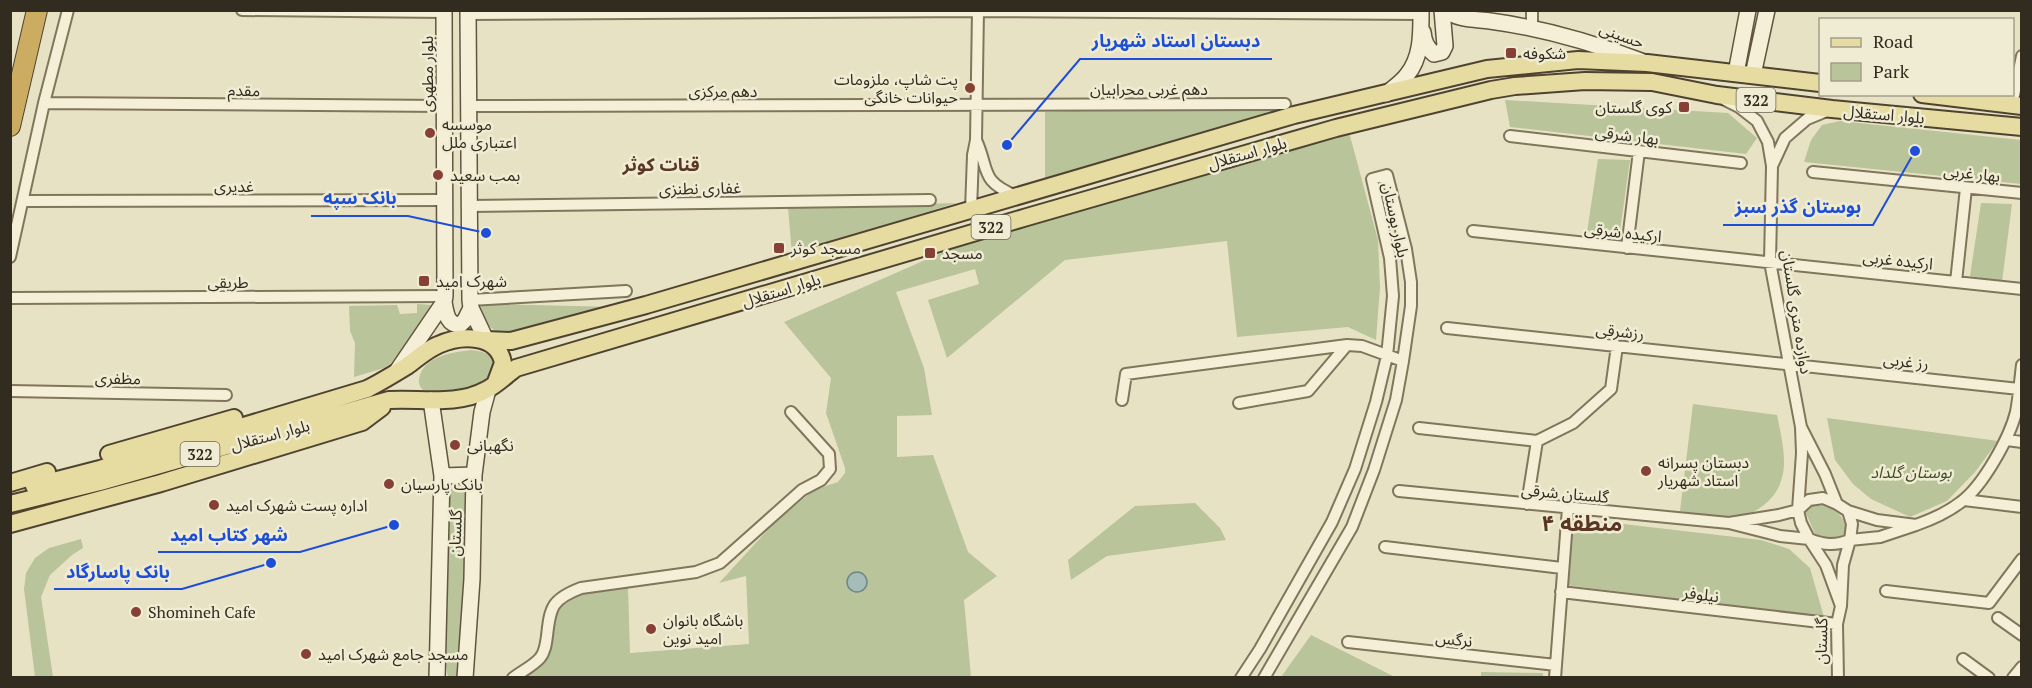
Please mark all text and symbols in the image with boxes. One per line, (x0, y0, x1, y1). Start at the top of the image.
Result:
street label: حسینی (1597, 17, 1647, 53)
legend (1819, 18, 2014, 96)
callout: دبستان استاد شهریار (1080, 23, 1272, 59)
text: دبستان استاد شهریار (1091, 28, 1260, 52)
text: Road (1873, 29, 1913, 53)
street label: بلوار مطهری (416, 36, 438, 112)
place label: شکوفه (1523, 42, 1566, 64)
marker: شکوفه (1504, 46, 1518, 60)
text: Park (1873, 59, 1910, 83)
place label: پت شاپ، ملزومات حیوانات خانگی (834, 68, 958, 108)
street label: دهم غربی محرابیان (1090, 78, 1208, 102)
street label: مقدم (227, 79, 260, 103)
street label: دهم مرکزی (689, 80, 757, 104)
marker: پت شاپ، ملزومات حیوانات خانگی (963, 81, 977, 95)
road number: 322 (1736, 88, 1776, 112)
place label: کوی گلستان (1595, 96, 1672, 118)
marker: کوی گلستان (1677, 100, 1691, 114)
street label: بلوار استقلال (1843, 100, 1925, 128)
place label: موسسه اعتباری ملل (442, 113, 517, 153)
street label: بهار شرقی (1594, 120, 1660, 150)
marker: موسسه اعتباری ملل (423, 126, 437, 140)
street label: بلوار استقلال (1205, 131, 1289, 175)
district label: قنات کوثر (621, 152, 700, 176)
street label: بهار غربی (1943, 159, 2001, 187)
place label: بمب سعید (450, 164, 520, 186)
marker: بمب سعید (431, 168, 445, 182)
street label: غدیری (214, 175, 254, 197)
street label: غفاری نطنزی (659, 176, 741, 200)
callout: بانک سپه (311, 180, 408, 216)
street label: بلوار بوستان (1377, 180, 1415, 260)
text: بانک سپه (323, 185, 397, 210)
callout: بوستان گذر سبز (1723, 189, 1873, 225)
text: بوستان گذر سبز (1734, 194, 1861, 218)
road number: 322 (972, 215, 1010, 239)
street label: ارکیده شرقی (1583, 217, 1663, 247)
place label: مسجد کوثر (790, 237, 861, 259)
marker: مسجد کوثر (772, 241, 786, 255)
place label: مسجد (942, 242, 983, 264)
street label: ارکیده غربی (1862, 245, 1934, 275)
marker: مسجد (923, 246, 937, 260)
street label: دوازده متری گلستان (1776, 248, 1818, 376)
street label: بلوار استقلال (739, 268, 823, 312)
place label: شهرک امید (436, 270, 507, 292)
street label: طریقی (207, 271, 249, 293)
marker: شهرک امید (417, 274, 431, 288)
street label: رزشرقی (1595, 318, 1645, 344)
street label: رز غربی (1882, 348, 1930, 374)
street label: مظفری (95, 367, 141, 389)
street label: بلوار استقلال (228, 414, 312, 456)
place label: نگهبانی (467, 434, 514, 456)
marker: نگهبانی (448, 438, 462, 452)
road number: 322 (180, 442, 220, 466)
place label: دبستان پسرانه استاد شهريار (1657, 451, 1749, 491)
park label: بوستان گلداد (1870, 461, 1952, 483)
marker: دبستان پسرانه استاد شهريار (1639, 464, 1653, 478)
place label: بانک پارسیان (401, 473, 483, 495)
marker: بانک پارسیان (382, 477, 396, 491)
street label: گلستان شرقی (1520, 478, 1610, 508)
place label: اداره پست شهرک امید (226, 494, 368, 516)
marker: اداره پست شهرک امید (207, 498, 221, 512)
district label: منطقه ۴ (1542, 508, 1622, 537)
street label: گلستان (443, 509, 467, 557)
callout: شهر کتاب امید (158, 516, 300, 552)
text: شهر کتاب امید (170, 522, 288, 546)
callout: بانک پاسارگاد (54, 553, 182, 589)
text: بانک پاسارگاد (66, 559, 170, 584)
street label: نیلوفر (1681, 581, 1720, 607)
place label: Shomineh Cafe (148, 601, 256, 623)
marker: Shomineh Cafe (129, 605, 143, 619)
place label: باشگاه بانوان امید نوین (663, 609, 743, 649)
street label: گلستان (1810, 617, 1832, 664)
marker: باشگاه بانوان امید نوین (644, 622, 658, 636)
street label: نرگس (1434, 626, 1474, 652)
place label: مسجد جامع شهرک امید (318, 643, 468, 667)
marker: مسجد جامع شهرک امید (299, 647, 313, 661)

